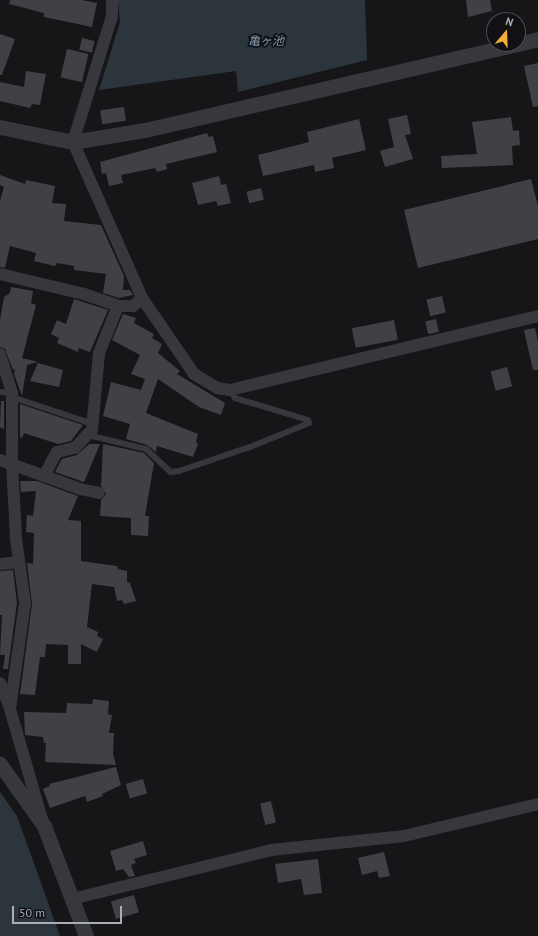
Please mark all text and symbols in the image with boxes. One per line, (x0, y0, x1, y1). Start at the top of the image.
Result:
north arrow (486, 12, 526, 52)
text: N (504, 14, 515, 29)
water label: 亀ヶ池 (248, 34, 284, 48)
scale bar (14, 898, 124, 924)
text: 50 m (19, 905, 45, 920)

